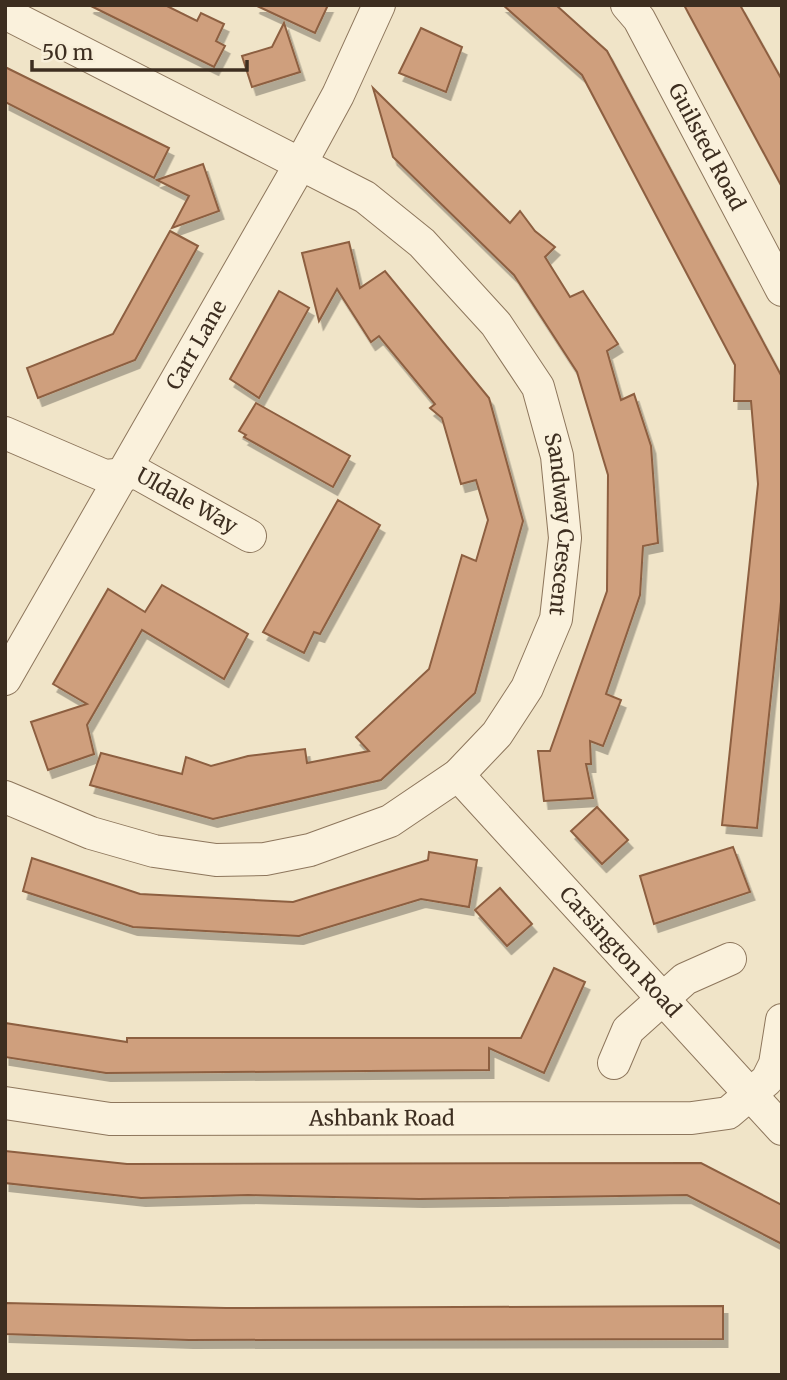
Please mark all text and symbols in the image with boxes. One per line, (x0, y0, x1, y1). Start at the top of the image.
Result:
scale bar (32, 28, 247, 72)
text: 50 m (42, 39, 93, 66)
street label: Guilsted Road (662, 79, 752, 215)
street label: Carr Lane (160, 295, 232, 394)
street label: Sandway Crescent (538, 430, 579, 617)
street label: Uldale Way (132, 461, 243, 540)
street label: Carsington Road (554, 881, 687, 1023)
street label: Ashbank Road (308, 1104, 455, 1132)

